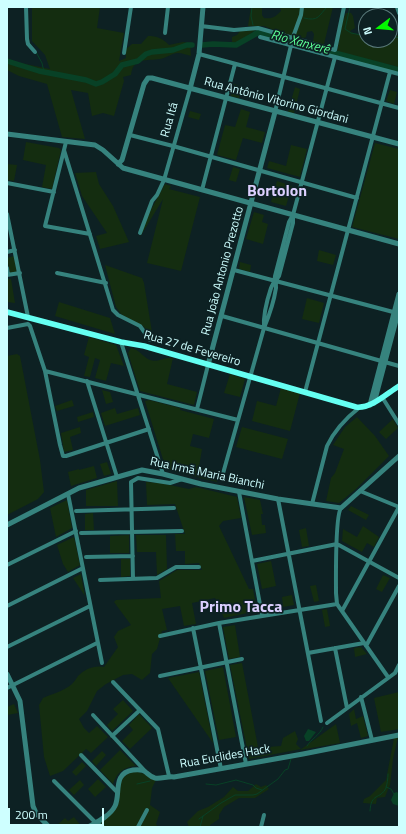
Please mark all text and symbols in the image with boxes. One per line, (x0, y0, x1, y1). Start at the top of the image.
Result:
north arrow (358, 8, 398, 48)
text: N (359, 25, 376, 37)
water label: Rio Xanxerê (269, 28, 331, 58)
street label: Rua Antônio Vitorino Giordani (202, 75, 350, 127)
street label: Rua Itá (158, 101, 182, 139)
district label: Bortolon (247, 182, 307, 202)
street label: Rua João Antonio Prezotto (199, 205, 247, 337)
street label: Rua 27 de Fevereiro (142, 328, 242, 370)
street label: Rua Irmã Maria Bianchi (149, 455, 265, 493)
district label: Primo Tacca (200, 598, 282, 618)
street label: Rua Euclides Hack (179, 742, 271, 772)
scale bar (10, 800, 106, 826)
text: 200 m (15, 805, 48, 824)

